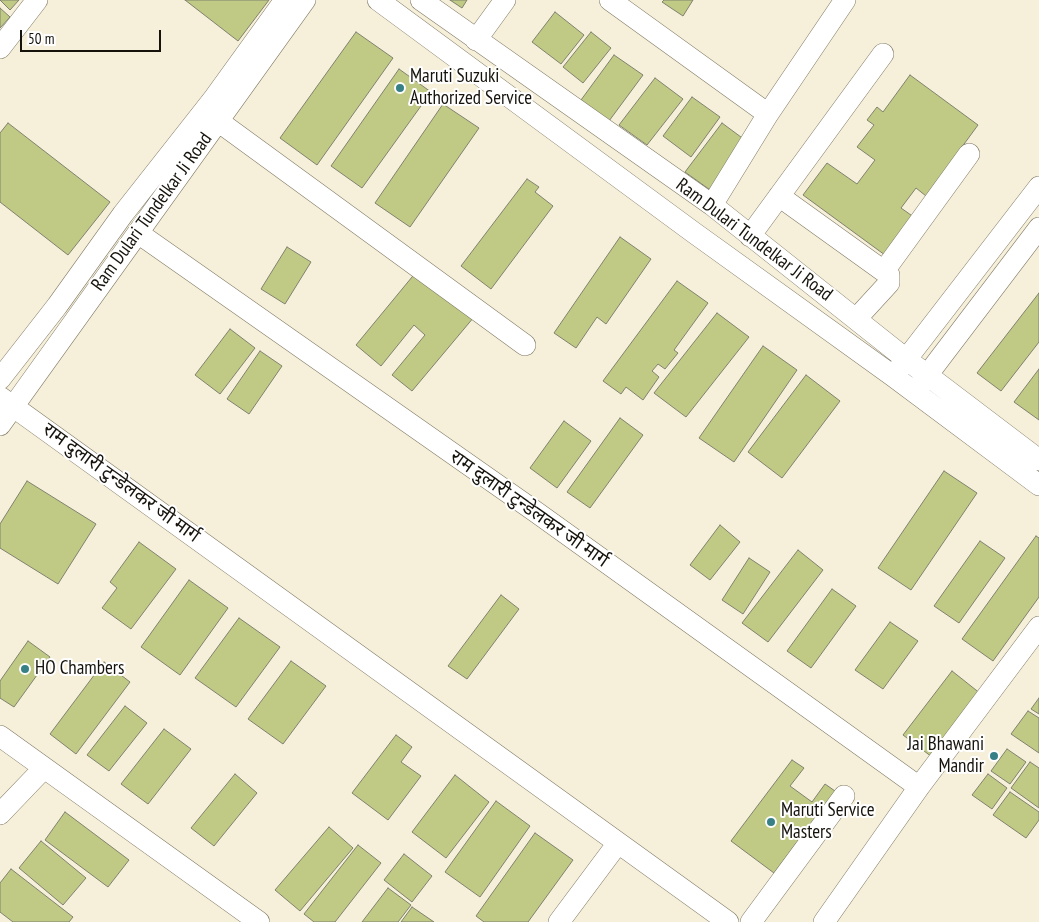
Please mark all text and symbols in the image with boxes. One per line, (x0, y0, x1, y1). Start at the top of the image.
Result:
scale bar (22, 20, 164, 52)
text: 50 m (28, 29, 54, 48)
place label: Maruti Suzuki Authorized Service (410, 66, 532, 110)
marker: Maruti Suzuki Authorized Service (394, 82, 406, 94)
street label: Ram Dulari Tundelkar Ji Road (87, 128, 217, 296)
street label: Ram Dulari Tundelkar Ji Road (671, 174, 837, 306)
street label: राम दुलारी टुन्डेलकर जी मार्ग (38, 418, 204, 548)
street label: राम दुलारी टुन्डेलकर जी मार्ग (445, 446, 613, 572)
place label: HO Chambers (35, 658, 124, 680)
marker: HO Chambers (19, 663, 31, 675)
place label: Jai Bhawani Mandir (907, 734, 984, 778)
marker: Jai Bhawani Mandir (988, 750, 1000, 762)
place label: Maruti Service Masters (781, 800, 874, 844)
marker: Maruti Service Masters (765, 816, 777, 828)

